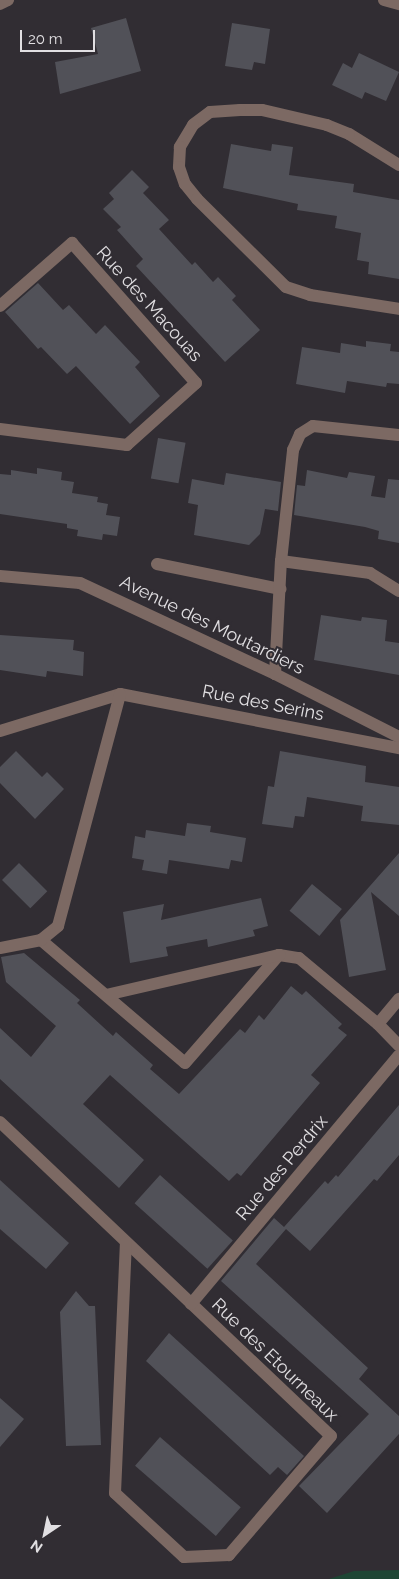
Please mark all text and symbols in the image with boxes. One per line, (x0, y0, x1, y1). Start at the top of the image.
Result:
scale bar (22, 20, 98, 52)
text: 20 m (28, 30, 63, 48)
street label: Rue des Macouas (92, 242, 206, 366)
street label: Avenue des Moutardiers (116, 571, 308, 679)
street label: Rue des Serins (200, 681, 326, 725)
street label: Rue des Perdrix (232, 1111, 332, 1225)
street label: Rue des Etourneaux (207, 1294, 343, 1426)
north arrow (20, 1509, 70, 1559)
text: N (28, 1537, 46, 1556)

